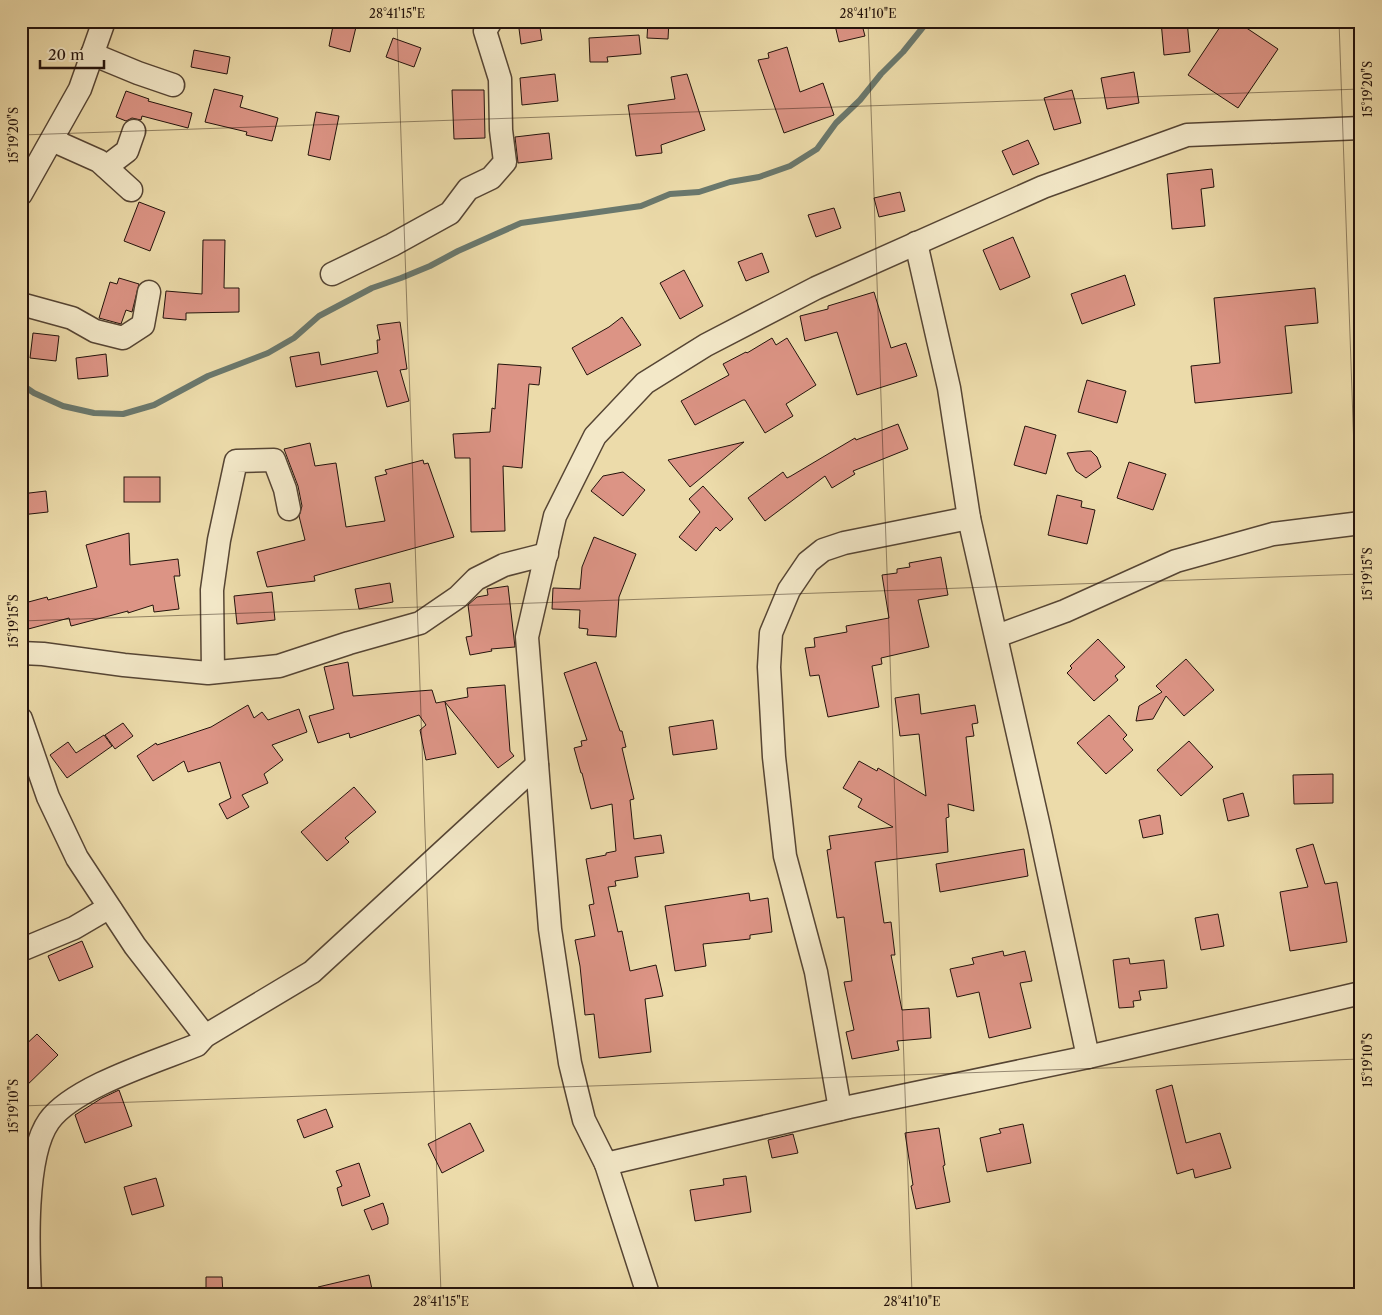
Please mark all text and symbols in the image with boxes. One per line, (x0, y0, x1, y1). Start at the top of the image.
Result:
text: 28°41'15"E (369, 6, 425, 21)
text: 28°41'10"E (840, 6, 896, 21)
scale bar (40, 38, 104, 70)
text: 20 m (48, 45, 84, 64)
text: 15°19'20"S (1360, 61, 1375, 117)
text: 15°19'20"S (6, 107, 21, 163)
text: 15°19'15"S (1360, 547, 1375, 601)
text: 15°19'15"S (6, 594, 21, 648)
text: 15°19'10"S (1360, 1033, 1375, 1087)
text: 15°19'10"S (6, 1079, 21, 1133)
text: 28°41'15"E (413, 1294, 469, 1309)
text: 28°41'10"E (884, 1294, 940, 1309)

